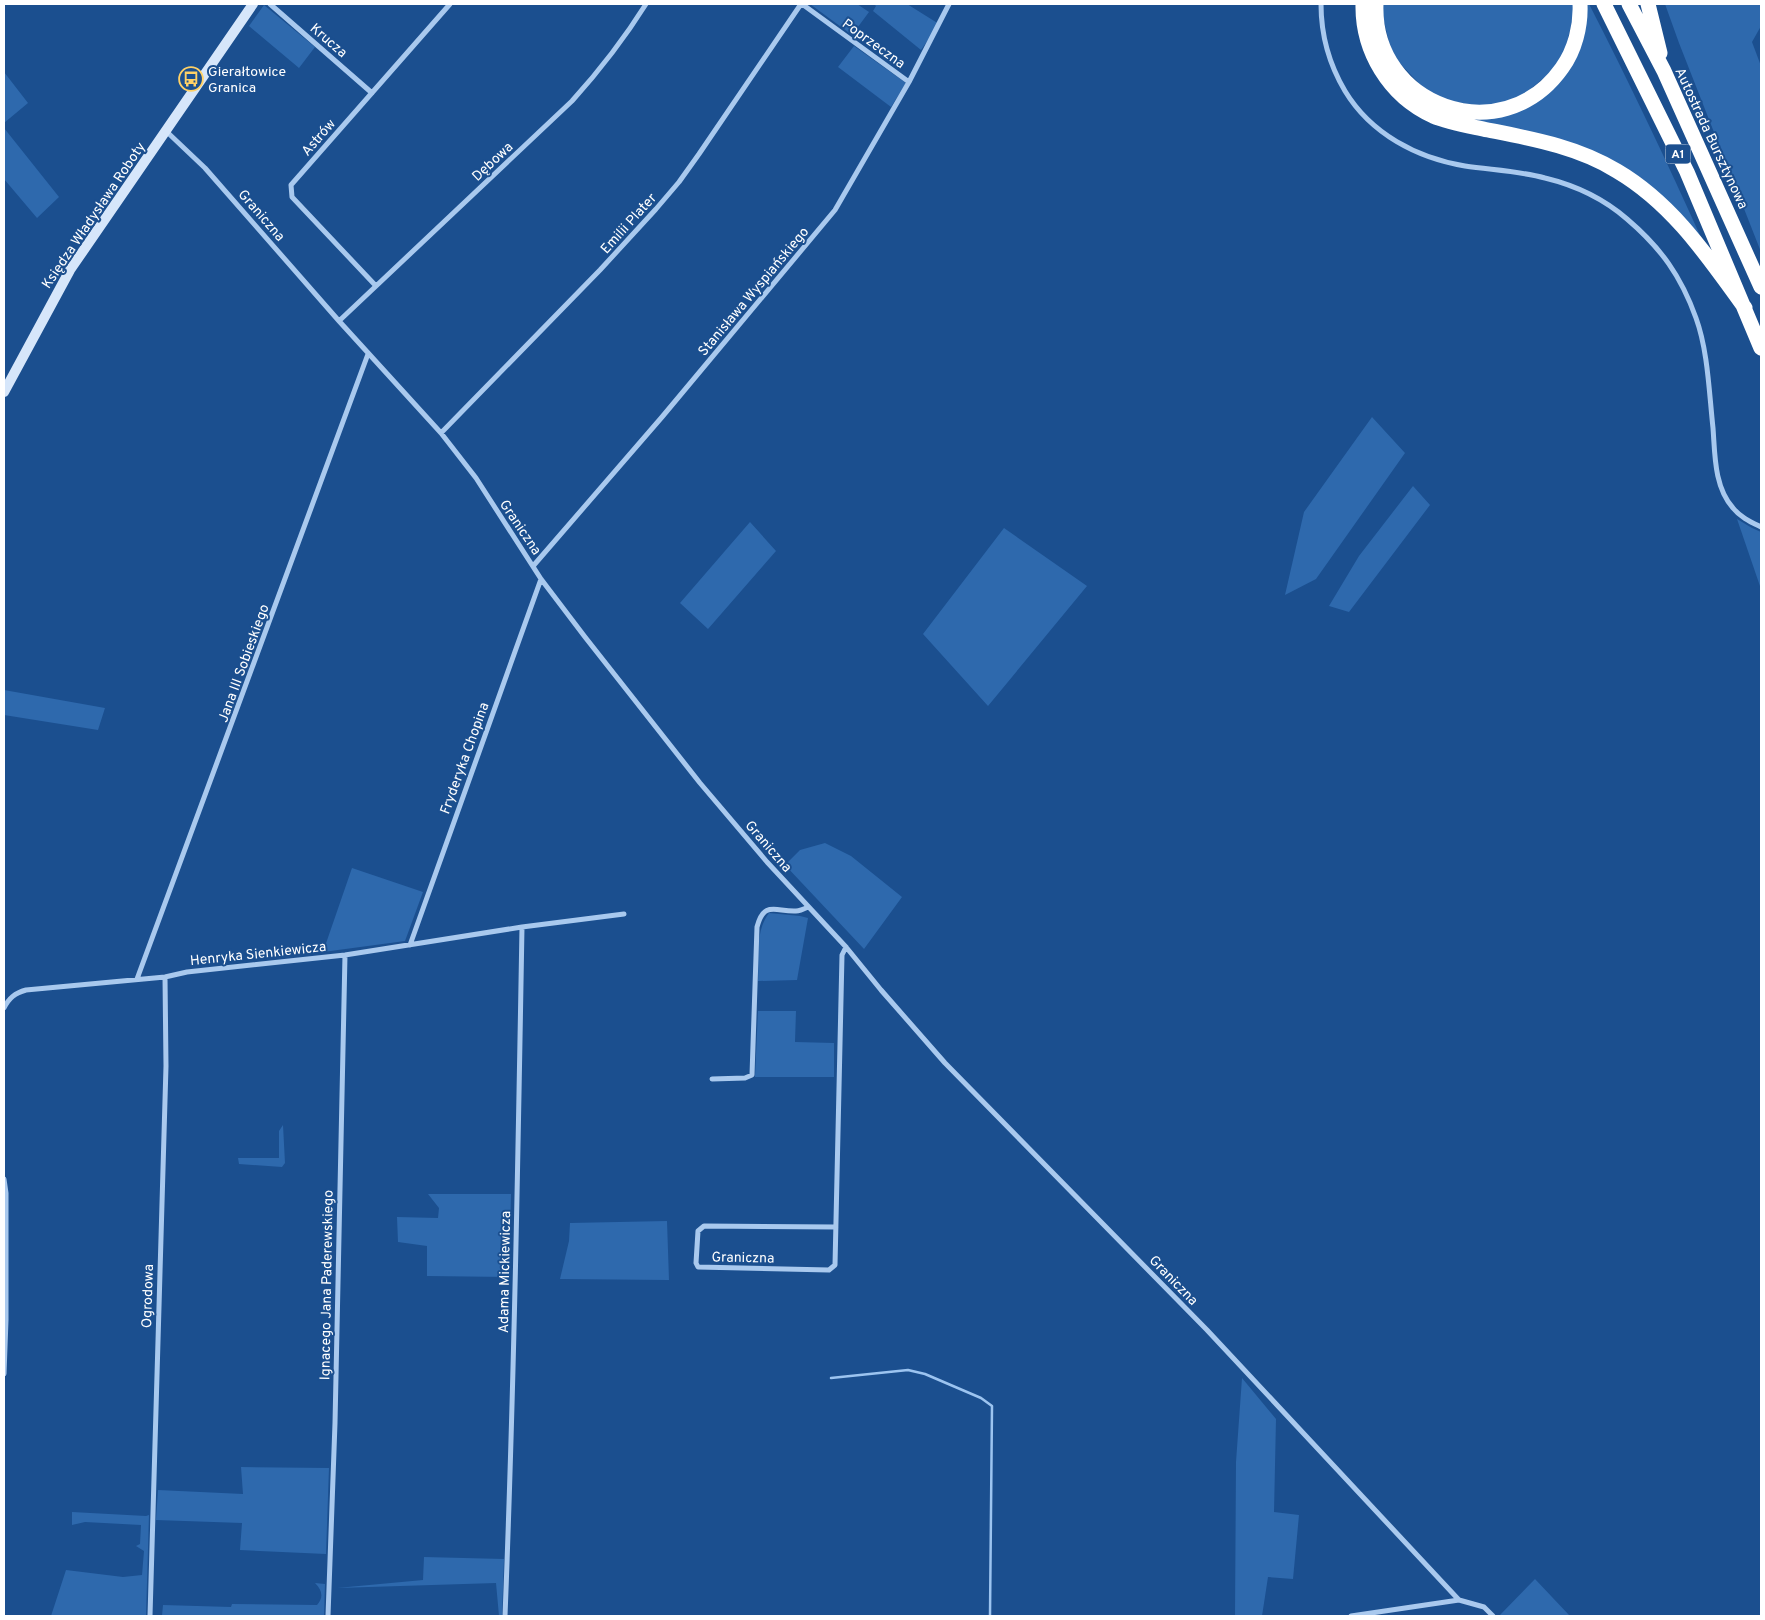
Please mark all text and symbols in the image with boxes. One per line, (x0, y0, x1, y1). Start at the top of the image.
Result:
street label: Poprzeczna (838, 16, 908, 73)
street label: Krucza (306, 20, 350, 62)
place label: Gierałtowice Granica (208, 64, 286, 97)
street label: Autostrada Bursztynowa (1670, 65, 1751, 212)
bus stop icon: Gierałtowice Granica (178, 66, 204, 92)
street label: Astrów (298, 116, 340, 160)
street label: Księdza Władysława Roboty (39, 139, 150, 292)
street label: Dębowa (469, 139, 517, 185)
road number: A1 (1666, 144, 1690, 164)
street label: Graniczna (234, 187, 288, 245)
street label: Emilii Plater (597, 190, 661, 258)
street label: Stanisława Wyspiańskiego (695, 224, 813, 360)
street label: Graniczna (495, 497, 544, 559)
street label: Jana III Sobieskiego (215, 602, 274, 725)
street label: Fryderyka Chopina (437, 700, 494, 817)
street label: Graniczna (741, 818, 795, 876)
street label: Henryka Sienkiewicza (189, 939, 327, 970)
street label: Ignacego Jana Paderewskiego (317, 1190, 338, 1380)
street label: Adama Mickiewicza (496, 1211, 515, 1333)
street label: Graniczna (711, 1249, 775, 1268)
street label: Graniczna (1145, 1252, 1201, 1310)
street label: Ogrodowa (139, 1264, 158, 1328)

